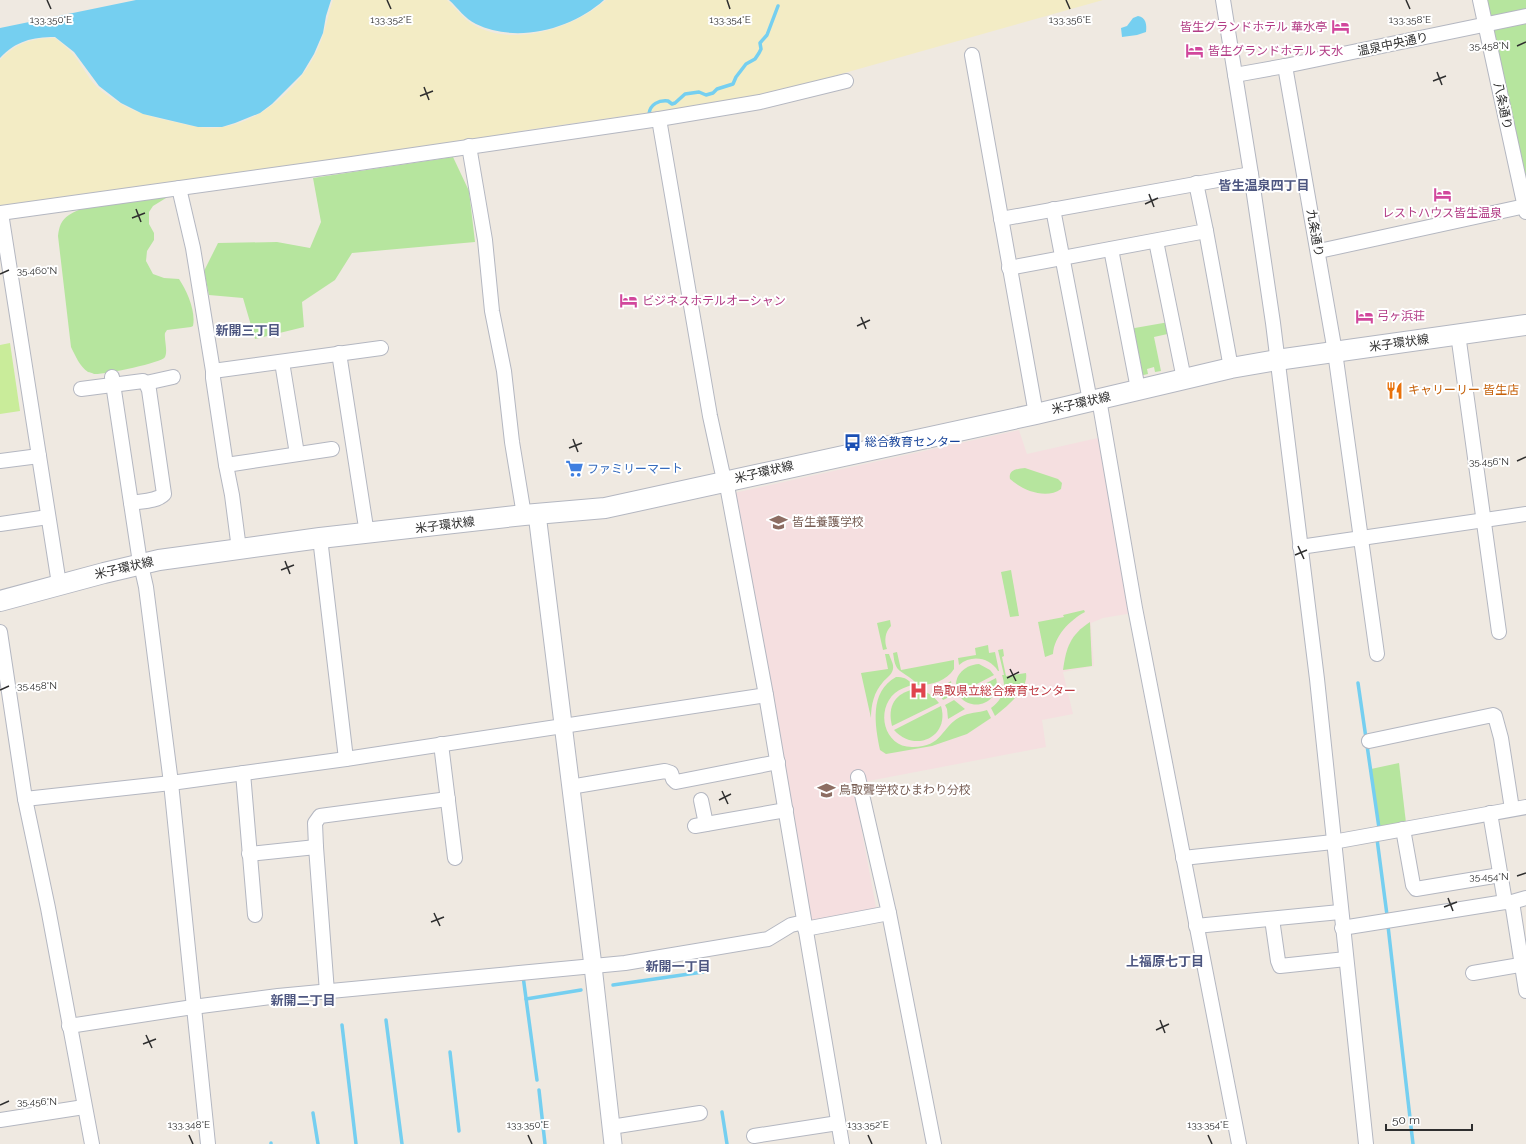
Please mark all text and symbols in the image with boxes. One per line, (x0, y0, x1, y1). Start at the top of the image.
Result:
text: 133.350°E (30, 14, 72, 25)
text: 133.352°E (370, 14, 412, 25)
text: 133.354°E (709, 14, 751, 25)
text: 133.356°E (1049, 14, 1091, 25)
text: 133.358°E (1389, 14, 1431, 25)
hotel icon: 皆生グランドホテル 華水亭 (1330, 17, 1350, 37)
place label: 皆生グランドホテル 華水亭 (1180, 20, 1327, 34)
street label: 温泉中央通り (1356, 30, 1430, 58)
text: 35.458°N (1469, 40, 1509, 51)
hotel icon: 皆生グランドホテル 天水 (1185, 41, 1205, 61)
place label: 皆生グランドホテル 天水 (1208, 44, 1343, 58)
street label: 八条通り (1491, 81, 1515, 131)
district label: 皆生温泉四丁目 (1218, 178, 1310, 193)
hotel icon: レストハウス皆生温泉 (1432, 184, 1452, 204)
place label: レストハウス皆生温泉 (1382, 206, 1502, 220)
street label: 九条通り (1304, 208, 1326, 258)
text: 35.460°N (17, 265, 57, 276)
hotel icon: ビジネスホテルオーシャン (619, 291, 639, 311)
place label: ビジネスホテルオーシャン (642, 294, 786, 308)
hotel icon: 弓ヶ浜荘 (1354, 306, 1374, 326)
place label: 弓ヶ浜荘 (1377, 309, 1425, 323)
district label: 新開三丁目 (215, 323, 281, 338)
street label: 米子環状線 (1368, 332, 1430, 354)
restaurant icon: キャリーリー 皆生店 (1385, 380, 1405, 400)
place label: キャリーリー 皆生店 (1408, 383, 1519, 397)
street label: 米子環状線 (1050, 389, 1112, 417)
bus stop icon: 総合教育センター (842, 432, 862, 452)
place label: 総合教育センター (865, 435, 961, 449)
text: 35.456°N (1469, 456, 1509, 467)
street label: 米子環状線 (733, 458, 795, 486)
supermarket icon: ファミリーマート (564, 459, 584, 479)
place label: ファミリーマート (587, 462, 683, 476)
school or university icon: 皆生養護学校 (769, 512, 789, 532)
street label: 米子環状線 (414, 514, 476, 536)
place label: 皆生養護学校 (792, 515, 864, 529)
street label: 米子環状線 (93, 554, 155, 582)
text: 35.458°N (17, 680, 57, 691)
hospital icon: 鳥取県立総合療育センター (909, 681, 929, 701)
place label: 鳥取県立総合療育センター (932, 684, 1076, 698)
school or university icon: 鳥取聾学校ひまわり分校 (816, 780, 836, 800)
place label: 鳥取聾学校ひまわり分校 (839, 783, 971, 797)
text: 35.454°N (1469, 871, 1509, 882)
district label: 上福原七丁目 (1126, 954, 1204, 969)
district label: 新開一丁目 (645, 959, 711, 974)
district label: 新開二丁目 (270, 993, 336, 1008)
text: 35.456°N (17, 1096, 57, 1107)
scale bar (1386, 1106, 1472, 1132)
text: 50 m (1392, 1113, 1420, 1127)
text: 133.348°E (168, 1119, 210, 1130)
text: 133.350°E (507, 1119, 549, 1130)
text: 133.352°E (847, 1119, 889, 1130)
text: 133.354°E (1187, 1119, 1229, 1130)

